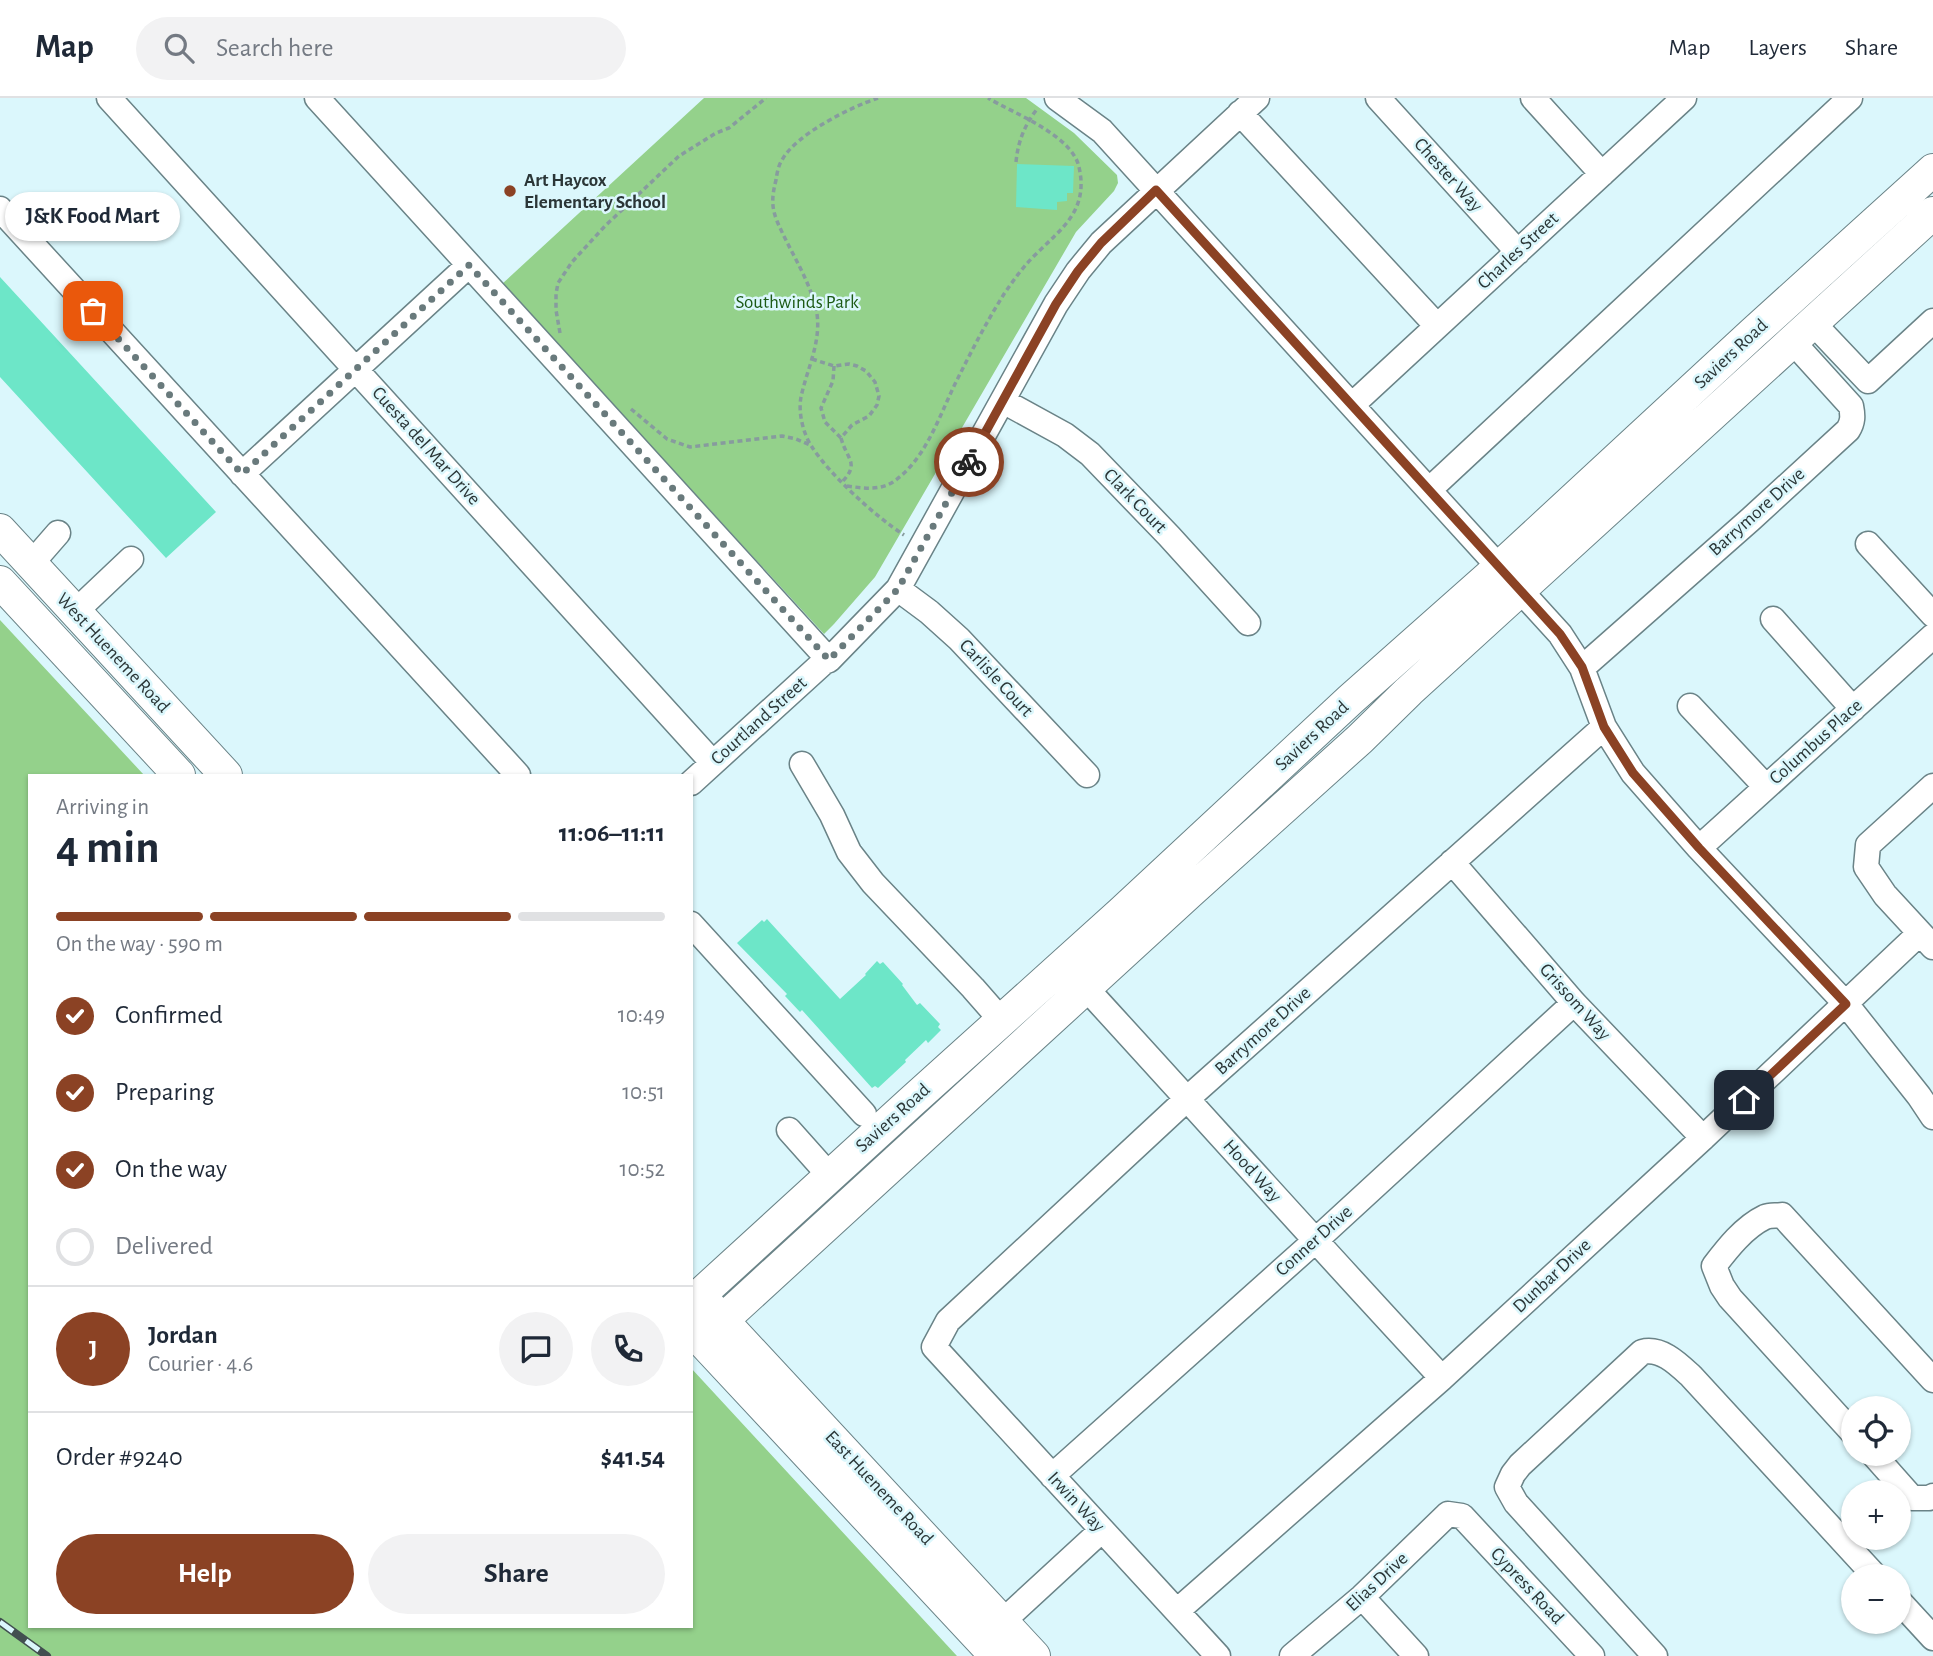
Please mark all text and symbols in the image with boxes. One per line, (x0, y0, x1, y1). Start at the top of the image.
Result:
search box (136, 17, 626, 80)
icon: search (160, 29, 198, 67)
text: Map (35, 31, 94, 64)
text: Search here (216, 35, 334, 61)
text: Map (1668, 36, 1710, 60)
text: Layers (1748, 36, 1807, 60)
text: Share (1845, 36, 1898, 60)
street label: Chester Way (1410, 134, 1486, 216)
place label: Art Haycox Elementary School (524, 171, 666, 212)
marker: Art Haycox Elementary School (502, 183, 518, 199)
callout: J&K Food Mart (6, 192, 180, 241)
text: J&K Food Mart (25, 205, 160, 228)
street label: Charles Street (1474, 209, 1562, 293)
pin (63, 281, 123, 341)
icon: bag (74, 292, 112, 330)
park label: Southwinds Park (735, 293, 859, 312)
street label: Saviers Road (1691, 315, 1771, 393)
street label: Cuesta del Mar Drive (368, 383, 484, 509)
courier (934, 427, 1004, 497)
icon: bike (950, 443, 988, 481)
street label: Barrymore Drive (1706, 464, 1808, 560)
street label: Clark Court (1100, 465, 1170, 537)
street label: West Hueneme Road (53, 590, 173, 717)
street label: Carlisle Court (956, 636, 1036, 720)
street label: Courtland Street (708, 673, 810, 769)
street label: Columbus Place (1766, 696, 1866, 788)
street label: Saviers Road (1272, 697, 1352, 775)
text: Arriving in (56, 796, 149, 819)
text: 11:06–11:11 (559, 820, 665, 846)
text: 4 min (56, 825, 160, 871)
text: On the way · 590 m (56, 933, 223, 956)
street label: Grissom Way (1536, 960, 1614, 1044)
street label: Barrymore Drive (1212, 983, 1314, 1079)
icon: check (56, 997, 94, 1035)
text: Confirmed (115, 1002, 223, 1028)
text: 10:49 (618, 1004, 665, 1027)
pin (1714, 1070, 1774, 1130)
icon: check (56, 1074, 94, 1112)
text: Preparing (115, 1079, 214, 1105)
street label: Saviers Road (852, 1080, 934, 1156)
text: 10:51 (622, 1081, 665, 1104)
icon: home (1725, 1081, 1763, 1119)
street label: Hood Way (1219, 1136, 1285, 1206)
icon: check (56, 1151, 94, 1189)
text: On the way (115, 1156, 227, 1182)
text: 10:52 (620, 1158, 665, 1181)
street label: Conner Drive (1272, 1202, 1356, 1280)
text: Delivered (115, 1233, 213, 1259)
street label: Dunbar Drive (1509, 1235, 1595, 1317)
button: chat (499, 1312, 573, 1386)
button: phone (591, 1312, 665, 1386)
text: Jordan (148, 1322, 218, 1348)
text: J (89, 1336, 97, 1362)
text: Courier · 4.6 (148, 1353, 253, 1376)
map controls (1841, 1396, 1911, 1634)
button: locate (1841, 1396, 1911, 1466)
street label: East Hueneme Road (821, 1427, 937, 1549)
text: Order #9240 (56, 1444, 183, 1470)
text: $41.54 (601, 1444, 665, 1470)
street label: Irwin Way (1044, 1468, 1108, 1536)
button: + (1841, 1480, 1911, 1550)
button: Help (56, 1534, 354, 1614)
button: Share (368, 1534, 665, 1614)
street label: Cypress Road (1487, 1544, 1567, 1628)
street label: Elias Drive (1342, 1549, 1412, 1615)
button: − (1841, 1564, 1911, 1634)

